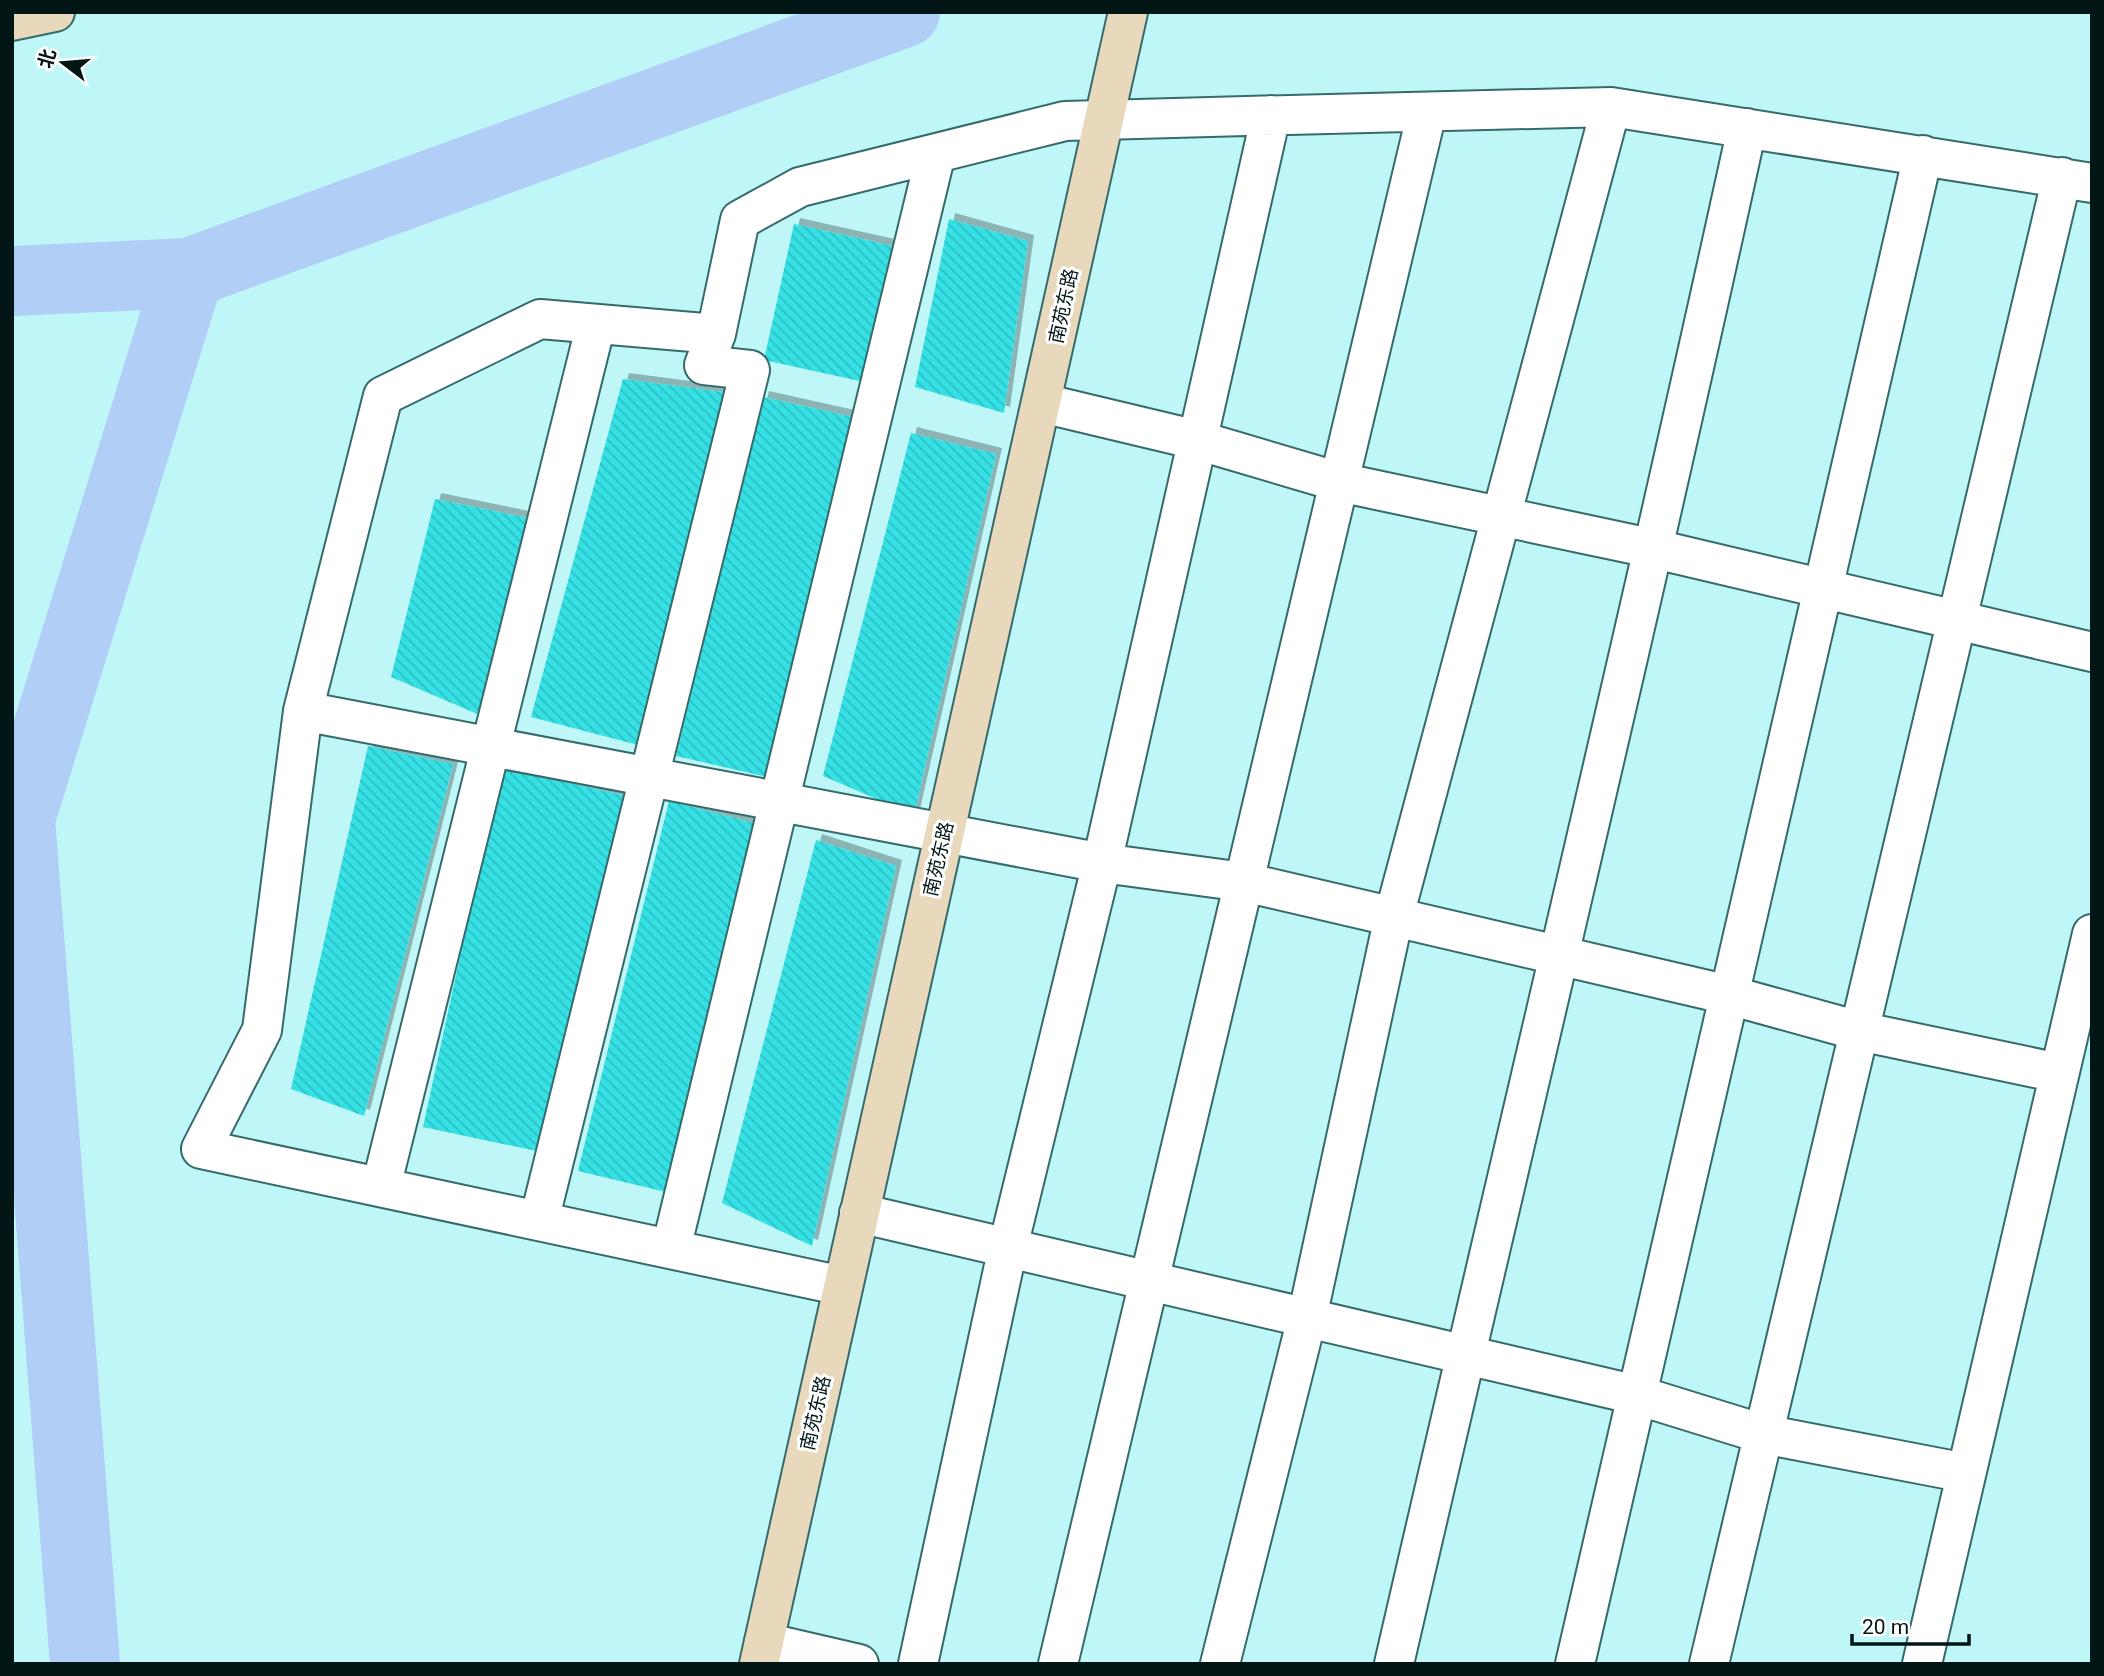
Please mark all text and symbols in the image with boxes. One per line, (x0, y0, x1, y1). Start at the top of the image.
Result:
north arrow (28, 28, 98, 98)
text: 北 (33, 46, 61, 71)
street label: 南苑东路 (1044, 267, 1083, 346)
street label: 南苑东路 (919, 819, 958, 899)
street label: 南苑东路 (796, 1373, 835, 1453)
scale bar (1852, 1602, 1969, 1646)
text: 20 m (1862, 1615, 1909, 1639)

